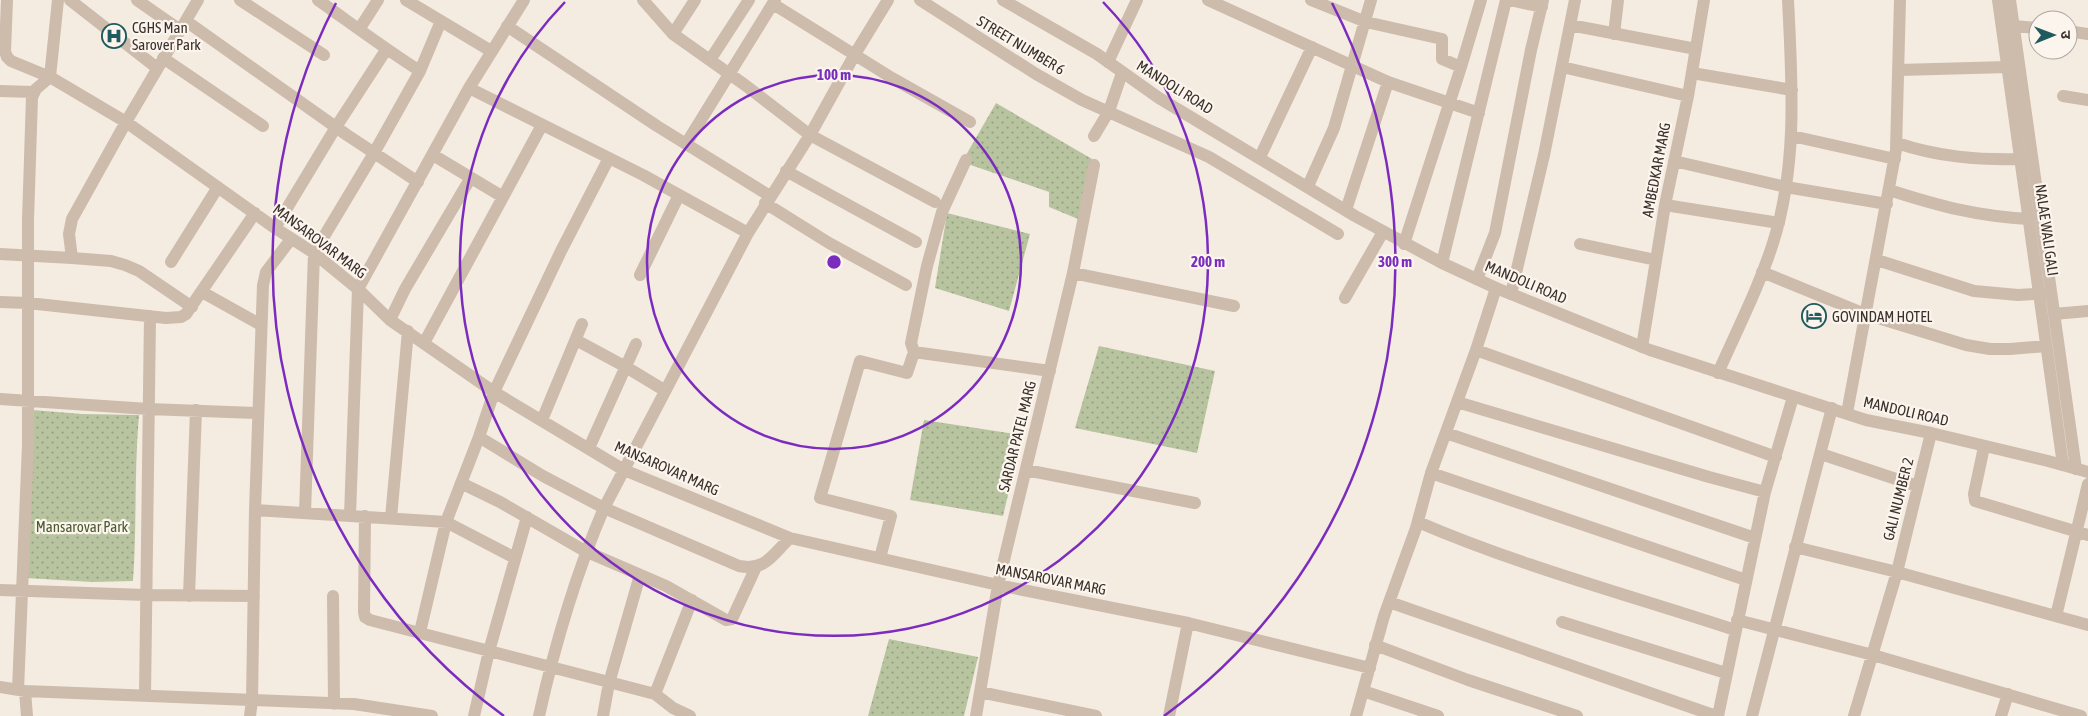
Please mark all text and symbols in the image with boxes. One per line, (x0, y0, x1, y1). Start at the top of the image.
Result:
north arrow (2028, 10, 2078, 60)
street label: STREET NUMBER 6 (974, 12, 1068, 78)
place label: CGHS Man Sarover Park (132, 19, 201, 53)
hospital icon: CGHS Man Sarover Park (101, 23, 127, 49)
text: उ (2058, 31, 2074, 40)
street label: MANDOLI ROAD (1134, 57, 1216, 117)
text: 100 m (817, 66, 851, 83)
street label: AMBEDKAR MARG (1638, 121, 1674, 219)
street label: NALAE WALI GALI (2032, 183, 2062, 277)
street label: MANSAROVAR MARG (270, 200, 370, 282)
centre of rings (825, 253, 843, 271)
text: 200 m (1191, 253, 1225, 270)
text: 300 m (1378, 253, 1412, 270)
street label: MANDOLI ROAD (1483, 257, 1569, 307)
hotel icon: GOVINDAM HOTEL (1801, 303, 1827, 329)
place label: GOVINDAM HOTEL (1832, 308, 1933, 325)
street label: SARDAR PATEL MARG (995, 379, 1039, 493)
street label: MANDOLI ROAD (1862, 393, 1950, 429)
street label: MANSAROVAR MARG (612, 437, 722, 499)
street label: GALI NUMBER 2 (1879, 456, 1917, 542)
park label: Mansarovar Park (36, 518, 129, 535)
street label: MANSAROVAR MARG (994, 560, 1108, 598)

